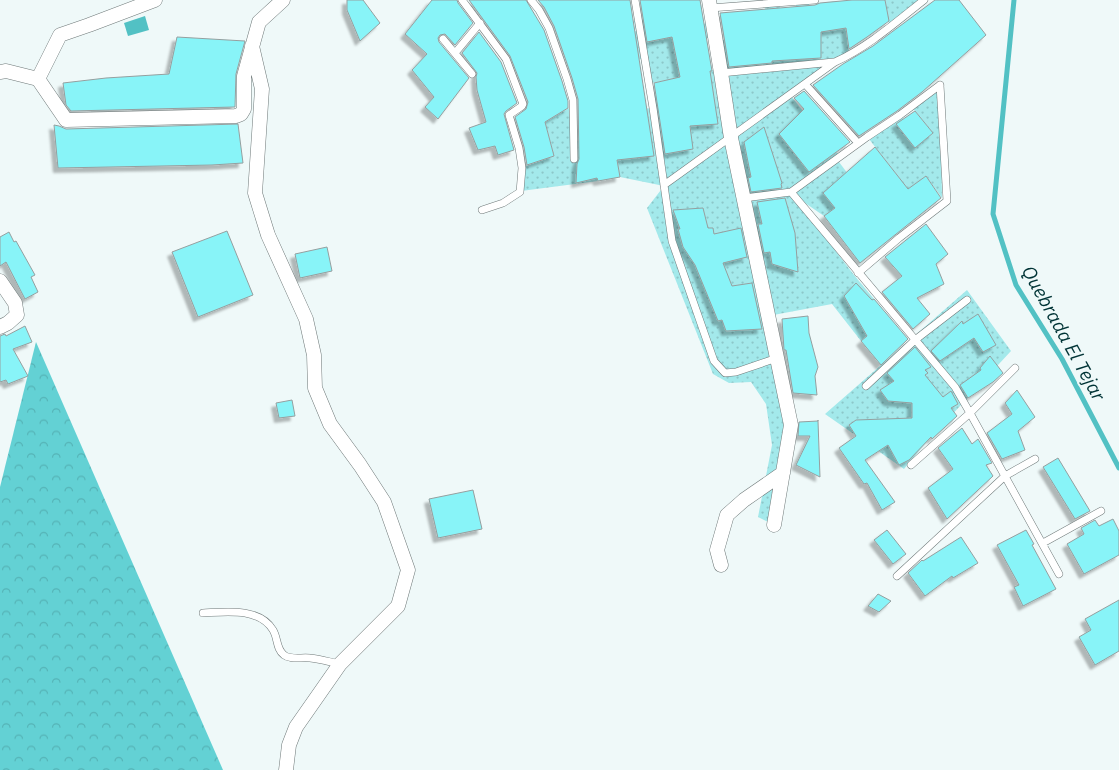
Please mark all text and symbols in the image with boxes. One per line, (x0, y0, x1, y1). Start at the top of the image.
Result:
water label: Quebrada El Tejar (1017, 261, 1112, 406)

